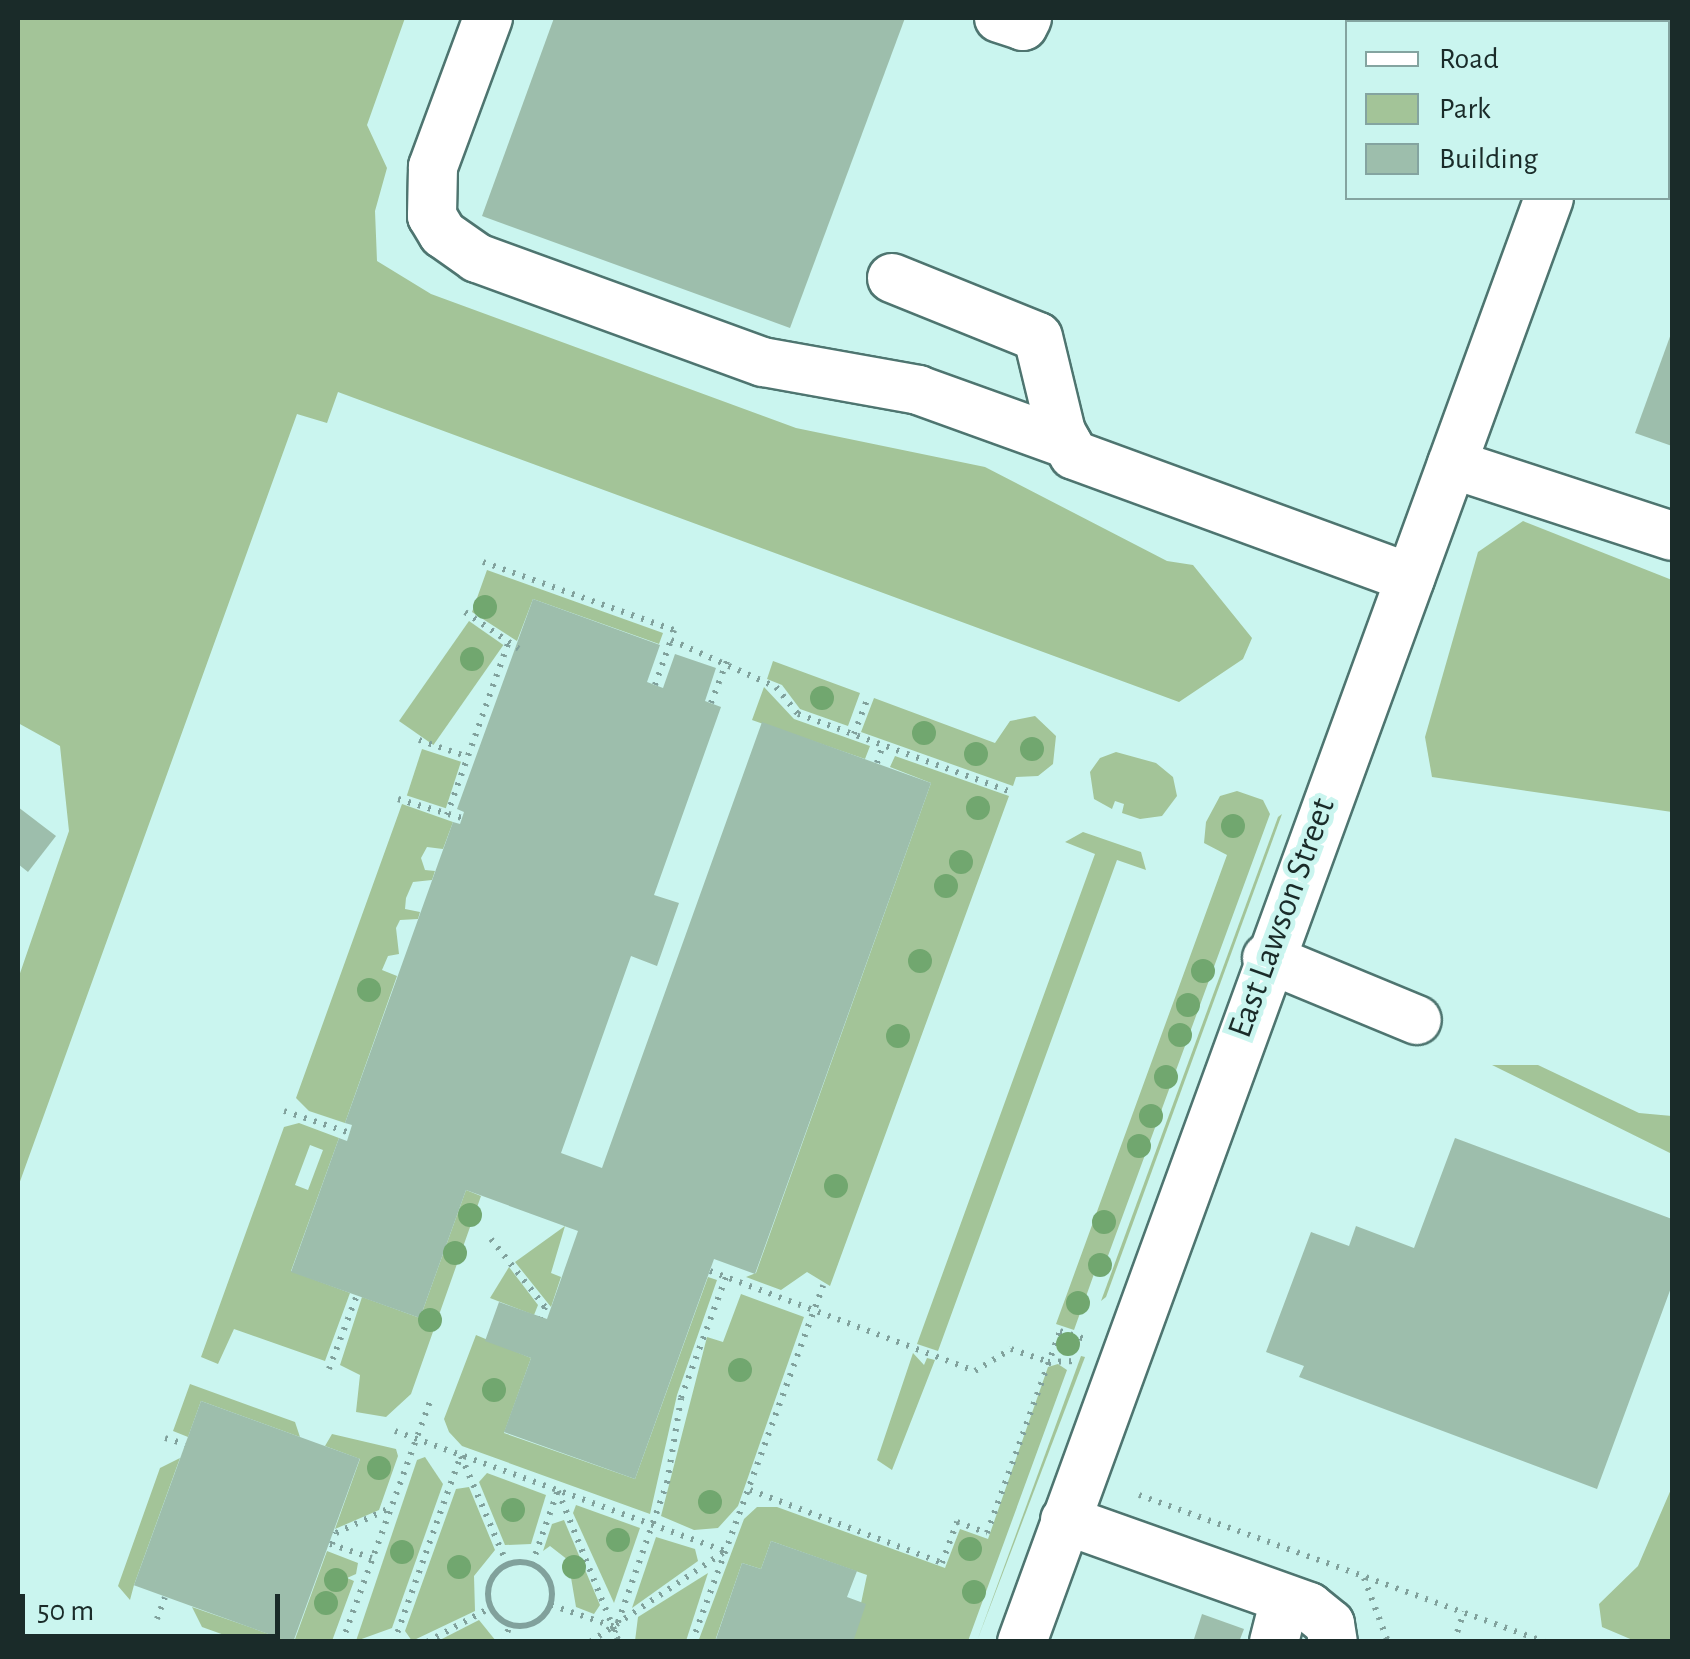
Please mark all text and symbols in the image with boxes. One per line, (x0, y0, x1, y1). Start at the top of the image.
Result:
legend (1345, 20, 1670, 200)
text: Road (1439, 44, 1499, 74)
text: Park (1439, 94, 1491, 124)
text: Building (1439, 144, 1538, 174)
street label: East Lawson Street (1219, 792, 1345, 1044)
scale bar (25, 1574, 285, 1636)
text: 50 m (37, 1596, 94, 1626)

